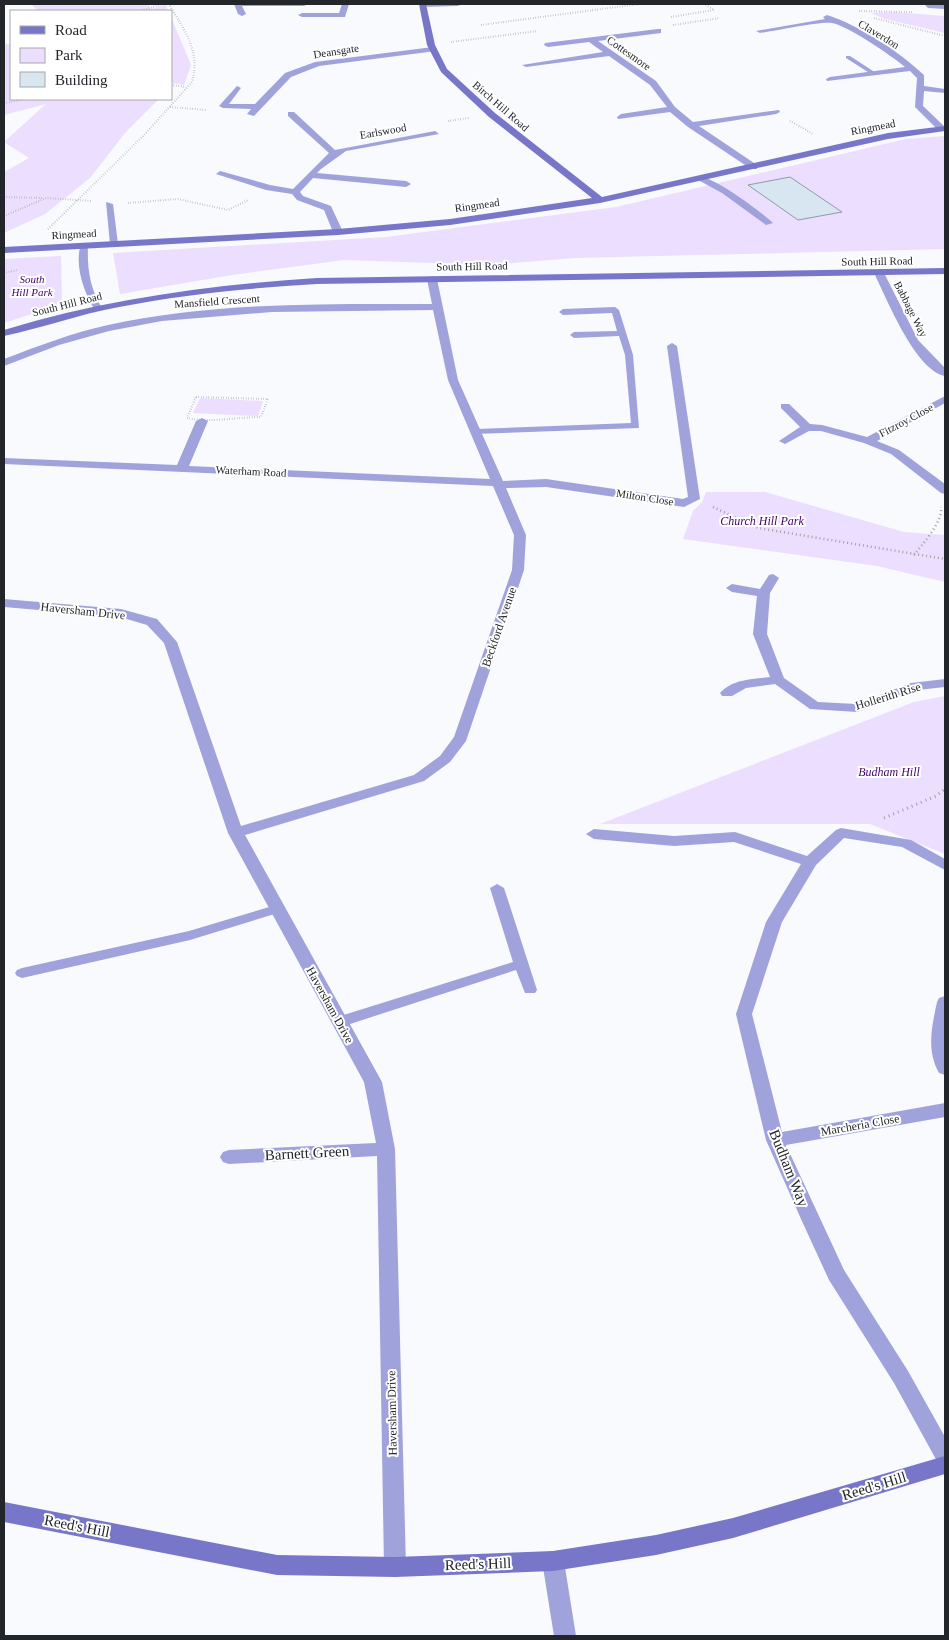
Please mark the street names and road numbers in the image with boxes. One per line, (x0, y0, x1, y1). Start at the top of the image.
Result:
street label: Claverdon (856, 17, 902, 51)
street label: Cottesmore (605, 34, 653, 73)
street label: Deansgate (312, 41, 360, 61)
street label: Birch Hill Road (471, 78, 532, 134)
street label: Ringmead (850, 117, 897, 137)
street label: Earlswood (359, 121, 408, 141)
street label: Ringmead (454, 196, 501, 214)
street label: Ringmead (51, 227, 97, 241)
street label: South Hill Road (841, 254, 913, 268)
street label: South Hill Road (436, 259, 508, 273)
street label: Babbage Way (892, 279, 930, 339)
street label: South Hill Road (31, 289, 104, 318)
street label: Mansfield Crescent (174, 292, 260, 310)
street label: Fitzroy Close (877, 401, 935, 439)
street label: Waterham Road (215, 463, 287, 479)
street label: Milton Close (616, 487, 675, 507)
street label: Beckford Avenue (479, 585, 519, 669)
street label: Haversham Drive (40, 600, 126, 622)
street label: Hollerith Rise (854, 679, 922, 713)
street label: Haversham Drive (303, 964, 357, 1046)
street label: Marcheria Close (820, 1111, 900, 1139)
street label: Budham Way (766, 1127, 812, 1209)
street label: Barnett Green (264, 1143, 350, 1163)
street label: Haversham Drive (384, 1370, 400, 1456)
street label: Reed's Hill (840, 1469, 908, 1503)
street label: Reed's Hill (43, 1512, 111, 1540)
street label: Reed's Hill (445, 1555, 511, 1573)

